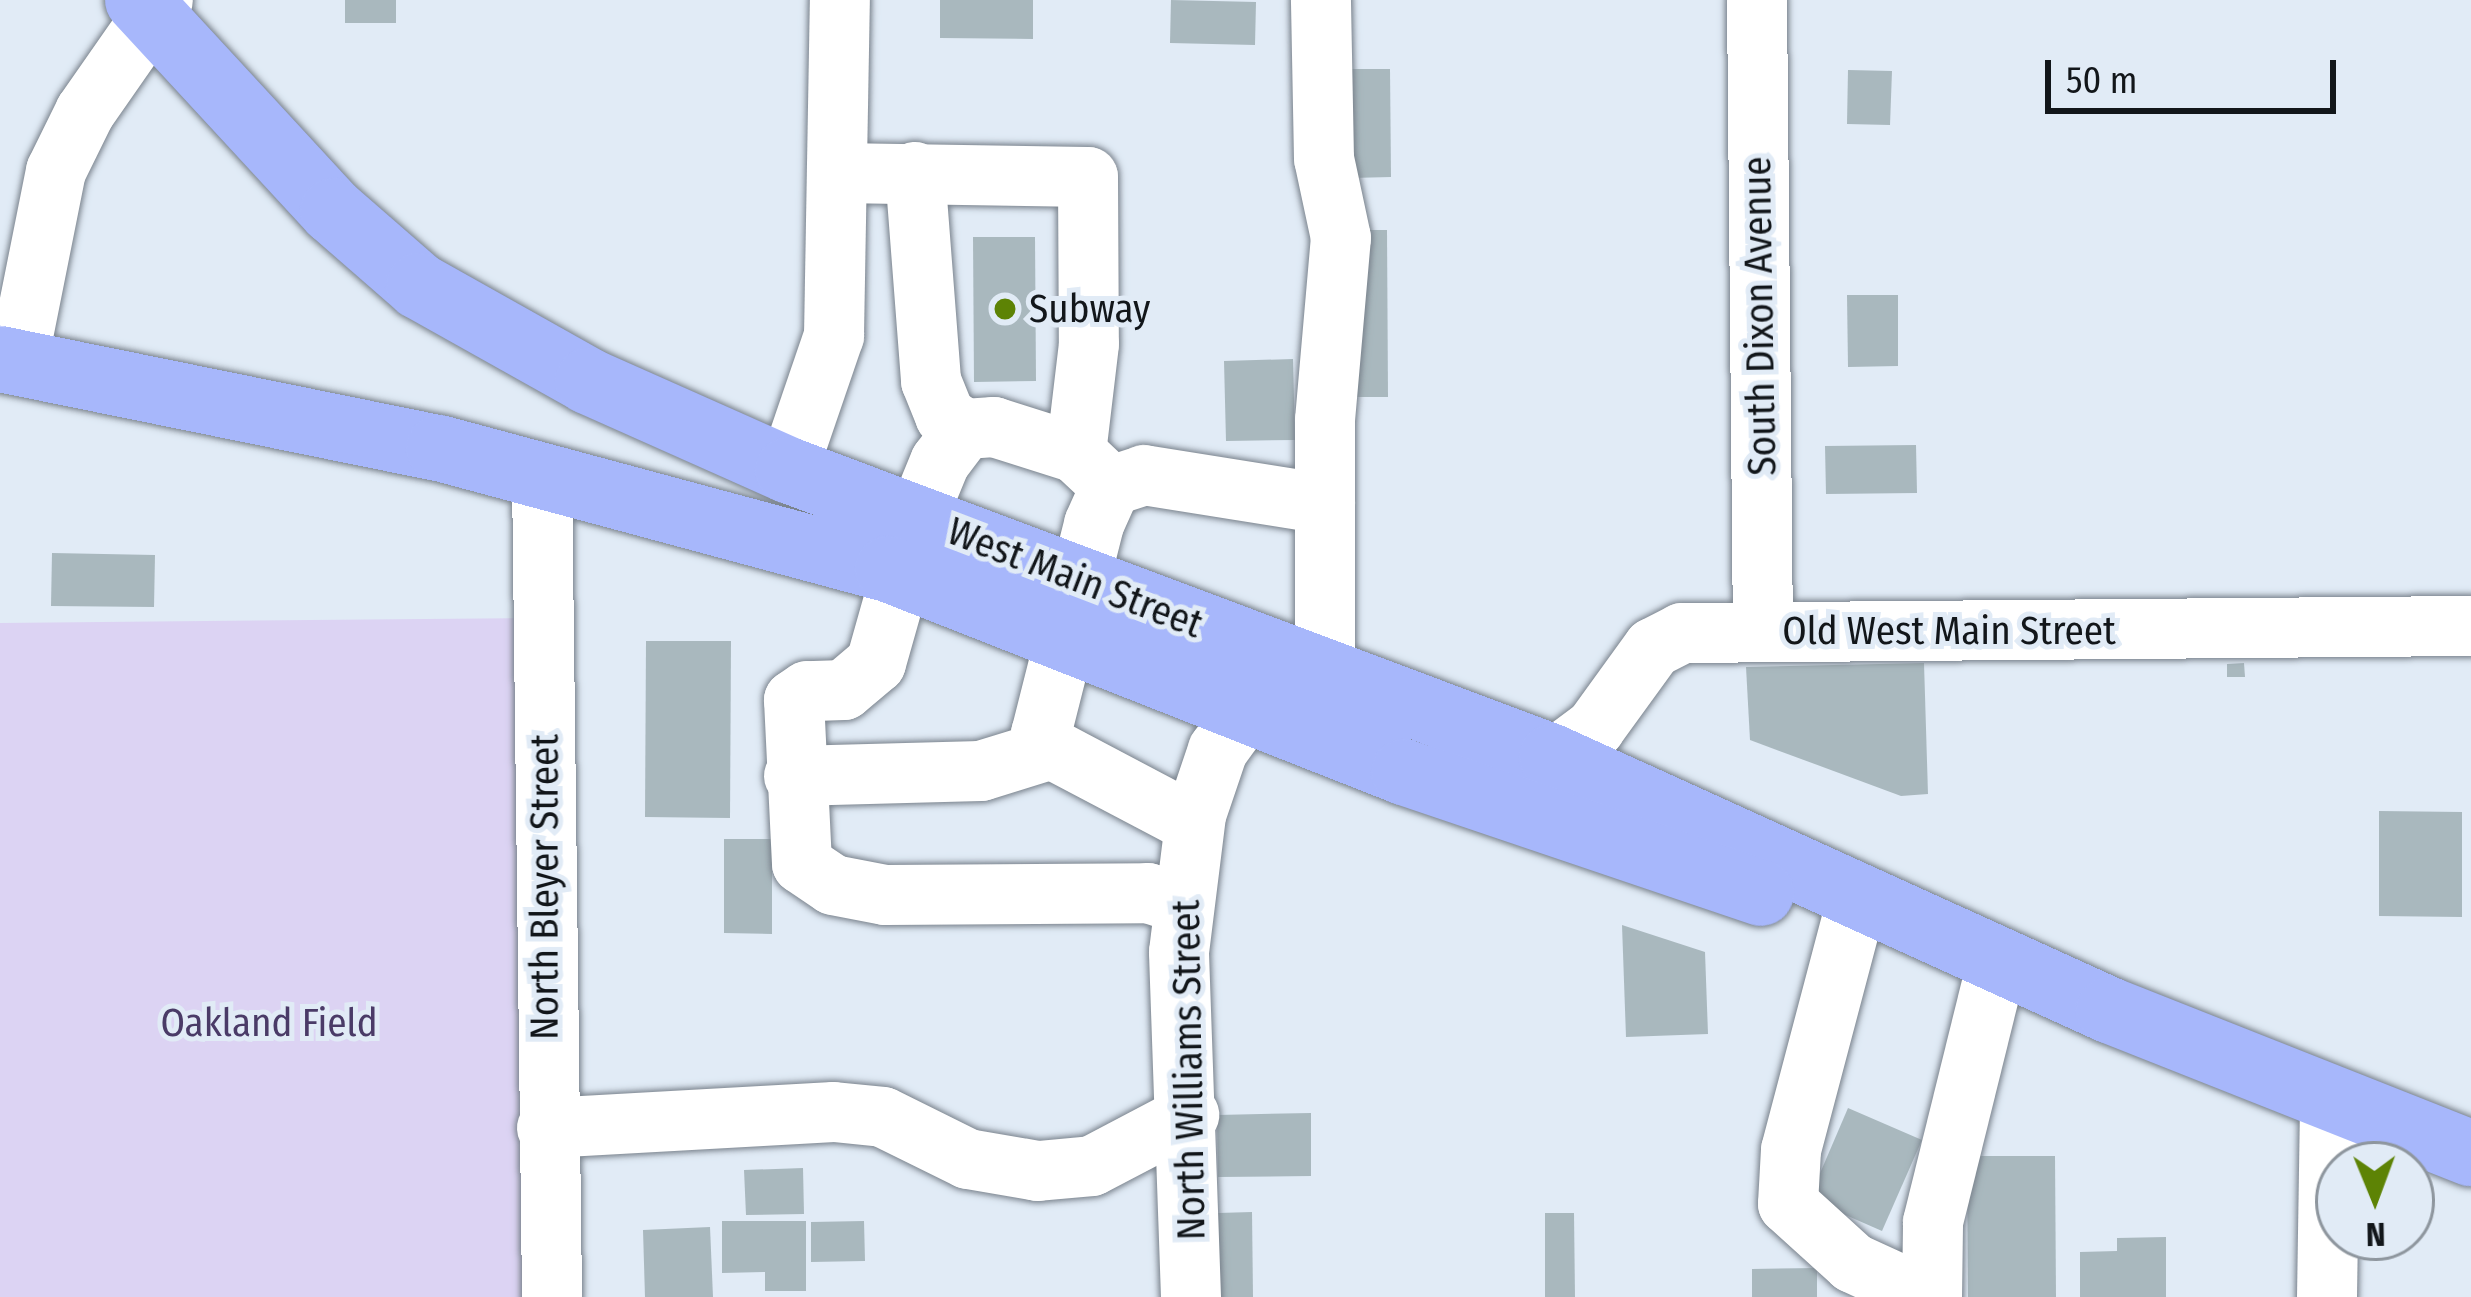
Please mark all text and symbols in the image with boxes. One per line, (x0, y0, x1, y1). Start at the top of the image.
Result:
scale bar (2051, 36, 2342, 110)
text: 50 m (2066, 59, 2137, 103)
street label: South Dixon Avenue (1734, 156, 1786, 476)
place label: Subway (1029, 286, 1150, 332)
marker: Subway (992, 296, 1018, 322)
street label: West Main Street (941, 508, 1209, 648)
street label: Old West Main Street (1782, 608, 2116, 654)
street label: North Bleyer Street (522, 734, 568, 1040)
street label: North Williams Street (1163, 899, 1215, 1241)
park label: Oakland Field (160, 1000, 378, 1046)
north arrow (2315, 1141, 2435, 1261)
text: N (2365, 1214, 2386, 1254)

